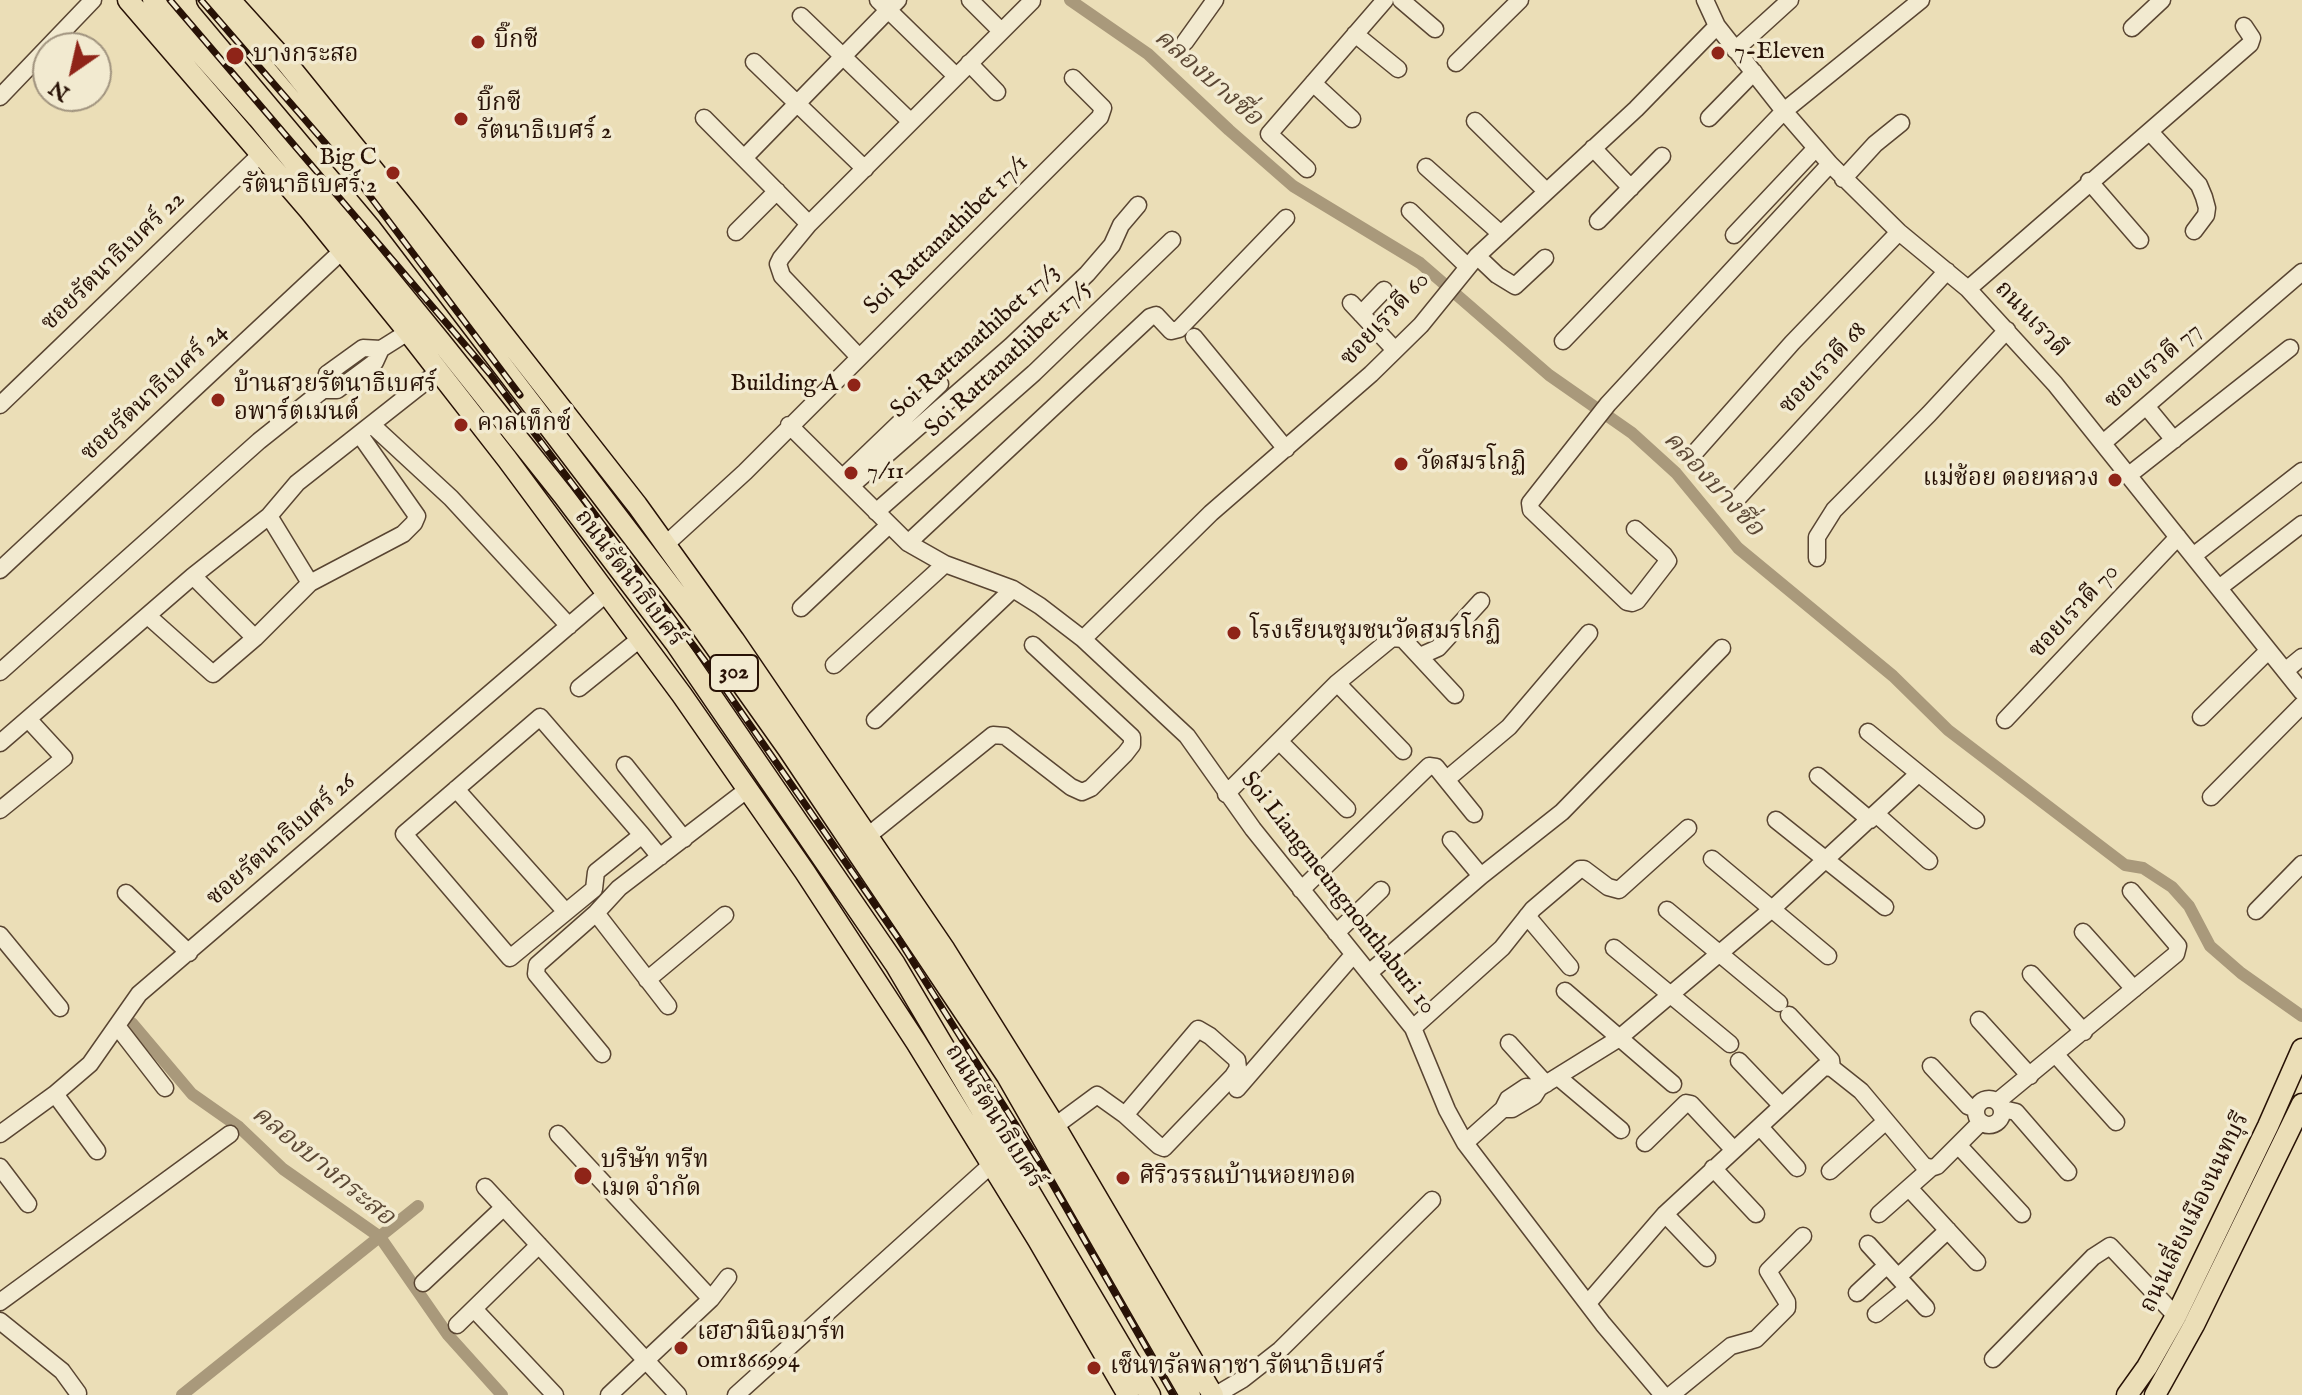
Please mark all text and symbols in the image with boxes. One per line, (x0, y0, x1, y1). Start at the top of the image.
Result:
water label: คลองบางซื่อ (1147, 24, 1267, 134)
place label: บิ๊กซี (494, 28, 538, 56)
north arrow (32, 32, 112, 112)
marker: บิ๊กซี (469, 33, 487, 51)
place label: 7-Eleven (1734, 39, 1825, 67)
place label: บางกระสอ (253, 42, 359, 70)
marker: 7-Eleven (1709, 44, 1727, 62)
marker: บางกระสอ (224, 45, 246, 67)
text: N (44, 73, 75, 107)
place label: บิ๊กซี รัตนาธิเบศร์ 2 (477, 91, 612, 147)
marker: บิ๊กซี รัตนาธิเบศร์ 2 (452, 110, 470, 128)
place label: Big C รัตนาธิเบศร์ 2 (242, 145, 377, 201)
street label: Soi Rattanathibet 17/1 (859, 150, 1035, 322)
marker: Big C รัตนาธิเบศร์ 2 (384, 164, 402, 182)
street label: ซอยรัตนาธิเบศร์ 22 (36, 186, 192, 338)
street label: Soi Rattanathibet 17/3 (886, 259, 1066, 425)
street label: ซอยเรวดี 60 (1335, 267, 1437, 373)
street label: Soi Rattanathibet 17/5 (920, 275, 1098, 445)
street label: ถนนเรวดี (1987, 276, 2073, 364)
street label: ซอยเรวดี 68 (1774, 317, 1874, 421)
street label: ซอยเรวดี 77 (2100, 317, 2208, 417)
street label: ซอยรัตนาธิเบศร์ 24 (76, 318, 234, 468)
place label: Building A (730, 371, 838, 399)
place label: บ้านสวยรัตนาธิเบศร์ อพาร์ตเมนต์ (234, 372, 436, 428)
marker: Building A (845, 376, 863, 394)
marker: บ้านสวยรัตนาธิเบศร์ อพาร์ตเมนต์ (209, 391, 227, 409)
place label: คาลเท็กซ์ (477, 411, 571, 439)
marker: คาลเท็กซ์ (452, 416, 470, 434)
water label: คลองบางซื่อ (1655, 426, 1769, 544)
place label: วัดสมรโกฏิ (1417, 450, 1526, 478)
marker: วัดสมรโกฏิ (1392, 455, 1410, 473)
place label: 7/11 (867, 459, 904, 487)
marker: 7/11 (842, 464, 860, 482)
place label: แม่ช้อย ดอยหลวง (1923, 466, 2099, 494)
marker: แม่ช้อย ดอยหลวง (2106, 471, 2124, 489)
street label: ถนนรัตนาธิเบศร์ (567, 505, 689, 653)
street label: ซอยเรวดี 70 (2024, 559, 2126, 665)
place label: โรงเรียนชุมชนวัดสมรโกฏิ (1250, 619, 1501, 647)
marker: โรงเรียนชุมชนวัดสมรโกฏิ (1225, 624, 1243, 642)
road number: 302 (710, 655, 758, 691)
street label: Soi Liangmeungnonthaburi 10 (1233, 767, 1441, 1021)
street label: ซอยรัตนาธิเบศร์ 26 (202, 768, 362, 914)
street label: ถนนรัตนาธิเบศร์ (937, 1040, 1049, 1194)
water label: คลองบางกระสอ (244, 1100, 400, 1234)
street label: ถนนเลี่ยงเมืองนนทบุรี (2135, 1108, 2257, 1318)
place label: บริษัท ทรีท เมด จำกัด (601, 1148, 709, 1204)
place label: ศิริวรรณบ้านหอยทอด (1139, 1164, 1356, 1192)
marker: บริษัท ทรีท เมด จำกัด (572, 1165, 594, 1187)
marker: ศิริวรรณบ้านหอยทอด (1114, 1169, 1132, 1187)
place label: เฮฮามินิอมาร์ท om1866994 (697, 1320, 845, 1376)
marker: เฮฮามินิอมาร์ท om1866994 (672, 1339, 690, 1357)
place label: เซ็นทรัลพลาซา รัตนาธิเบศร์ (1110, 1354, 1384, 1382)
marker: เซ็นทรัลพลาซา รัตนาธิเบศร์ (1085, 1359, 1103, 1377)

